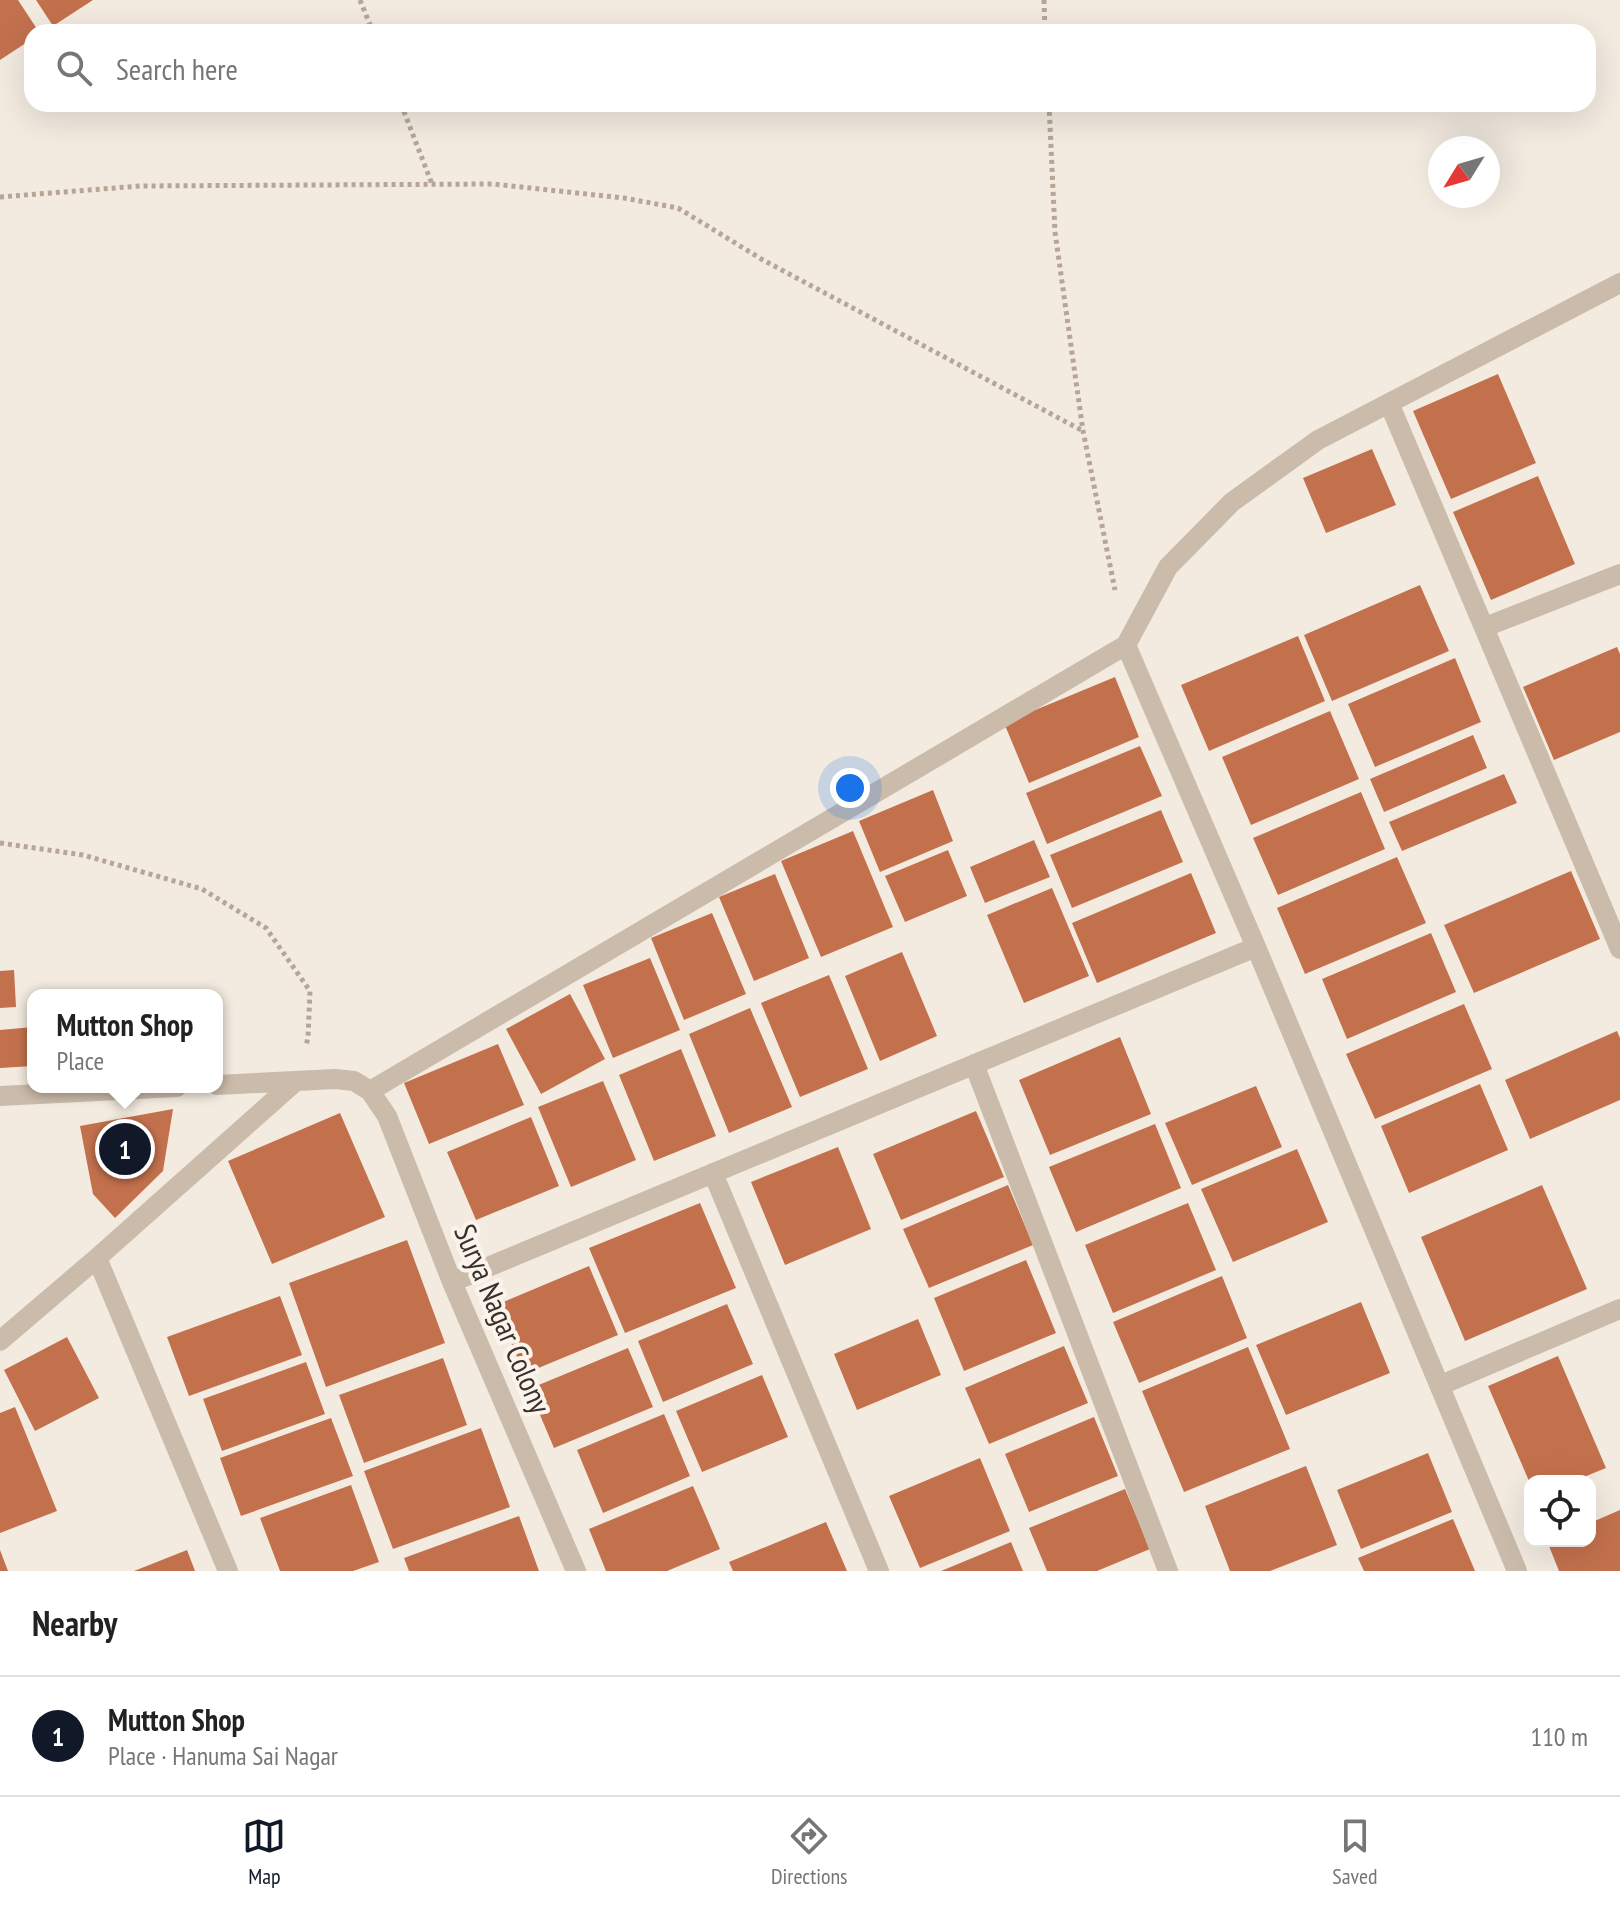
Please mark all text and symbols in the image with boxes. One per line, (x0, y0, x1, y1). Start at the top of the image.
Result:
search box (24, 24, 1596, 112)
icon: search (52, 46, 96, 90)
text: Search here (116, 49, 238, 88)
north arrow (1428, 136, 1500, 208)
your location (830, 768, 870, 808)
popup (27, 989, 223, 1093)
text: Mutton Shop (57, 1005, 193, 1044)
text: Place (57, 1044, 104, 1077)
pin: 1 (99, 1119, 151, 1179)
street label: Surya Nagar Colony (446, 1218, 561, 1420)
map controls (1524, 1475, 1596, 1547)
button: locate (1524, 1475, 1596, 1547)
text: Nearby (32, 1601, 117, 1645)
text: Mutton Shop (108, 1700, 245, 1739)
text: 1 (52, 1720, 64, 1753)
text: 110 m (1530, 1720, 1588, 1753)
text: Place · Hanuma Sai Nagar (108, 1739, 338, 1772)
tab: Map (242, 1814, 286, 1890)
tab: Directions (771, 1814, 848, 1890)
tab: Saved (1332, 1814, 1378, 1890)

